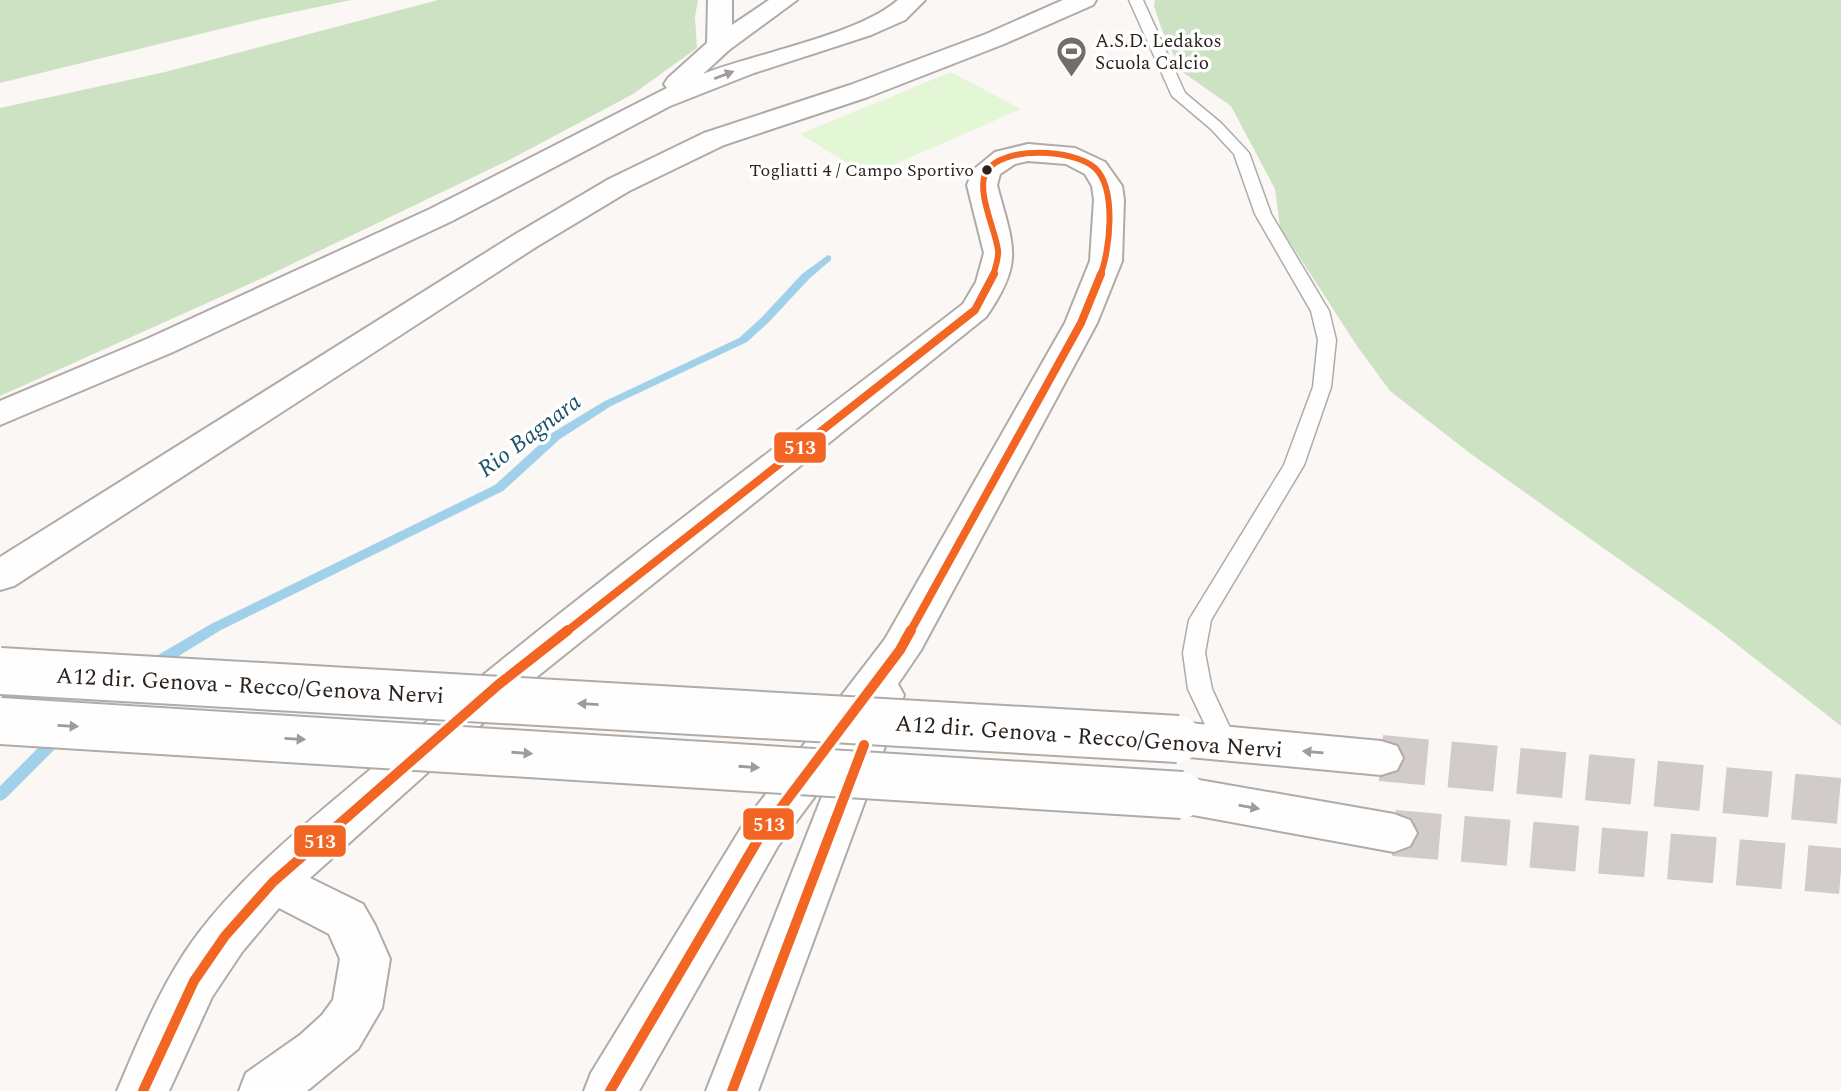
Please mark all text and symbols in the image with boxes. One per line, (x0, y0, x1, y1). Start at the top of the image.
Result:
place label: A.S.D. Ledakos Scuola Calcio (1095, 27, 1222, 78)
sports icon: A.S.D. Ledakos Scuola Calcio (1055, 34, 1089, 78)
one-way arrow (713, 69, 734, 80)
place label: Togliatti 4 / Campo Sportivo (749, 157, 974, 184)
marker: Togliatti 4 / Campo Sportivo (980, 163, 994, 177)
water label: Rio Bagnara (470, 385, 589, 487)
line badge: 513 (773, 431, 827, 464)
text: 513 (784, 434, 816, 463)
street label: A12 dir. Genova - Recco/Genova Nervi (55, 659, 445, 714)
one-way arrow (577, 699, 599, 710)
street label: A12 dir. Genova - Recco/Genova Nervi (894, 706, 1284, 769)
one-way arrow (57, 720, 79, 731)
one-way arrow (284, 734, 306, 745)
one-way arrow (1301, 746, 1323, 757)
one-way arrow (512, 748, 534, 759)
one-way arrow (739, 762, 761, 773)
one-way arrow (1238, 802, 1260, 813)
line badge: 513 (742, 807, 795, 841)
text: 513 (753, 811, 785, 840)
line badge: 513 (293, 824, 347, 858)
text: 513 (304, 828, 336, 857)

